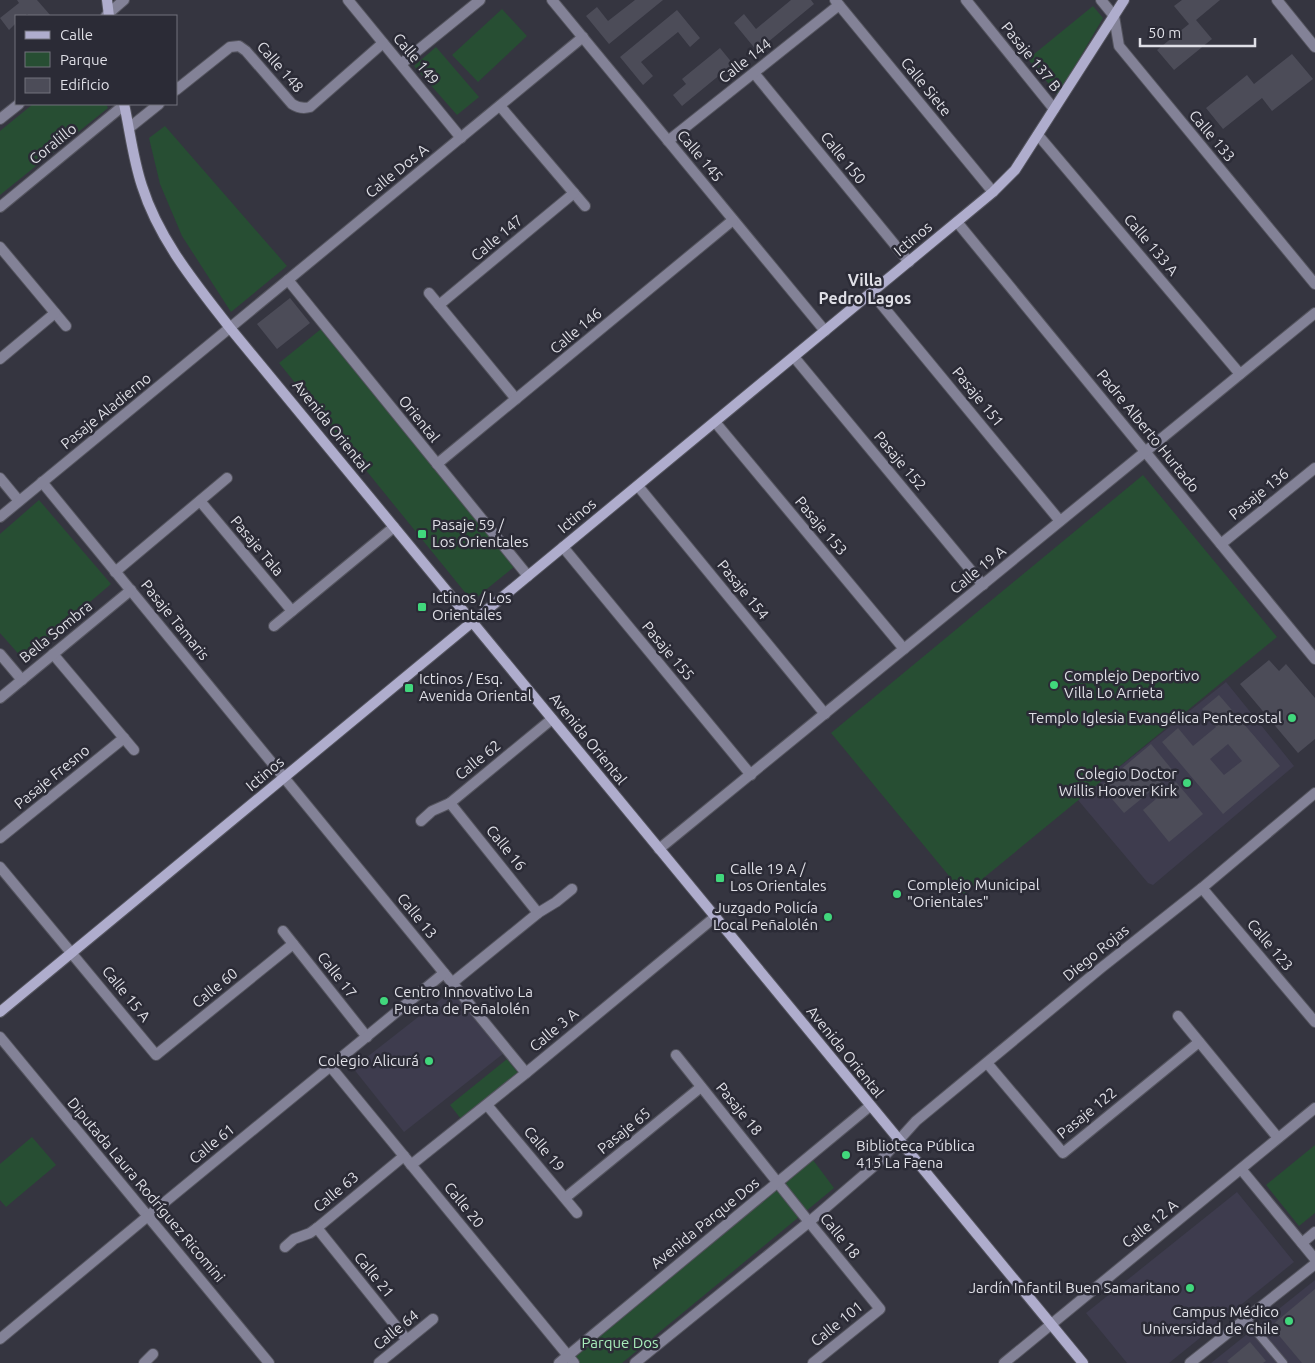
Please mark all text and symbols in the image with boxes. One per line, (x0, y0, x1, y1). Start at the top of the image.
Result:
legend (15, 15, 178, 105)
scale bar (1140, 15, 1255, 47)
street label: Pasaje 137 B (998, 19, 1065, 95)
text: 50 m (1148, 24, 1181, 41)
text: Calle (60, 26, 93, 43)
street label: Calle 149 (390, 30, 443, 88)
street label: Calle 144 (715, 35, 774, 86)
street label: Calle 148 (254, 38, 307, 96)
text: Parque (60, 51, 108, 68)
street label: Calle Siete (898, 54, 955, 119)
text: Edificio (60, 76, 109, 93)
street label: Calle 133 (1186, 107, 1239, 165)
street label: Coralillo (26, 120, 80, 168)
street label: Calle 145 (674, 127, 727, 185)
street label: Calle 150 (817, 128, 869, 187)
street label: Calle Dos A (362, 140, 432, 201)
street label: Calle 133 A (1121, 210, 1182, 279)
street label: Calle 147 (468, 211, 526, 264)
street label: Ictinos (890, 218, 935, 259)
district label: Villa Pedro Lagos (819, 271, 911, 307)
street label: Calle 146 (547, 304, 605, 357)
street label: Pasaje 151 (949, 364, 1007, 430)
street label: Padre Alberto Hurtado (1094, 366, 1203, 495)
street label: Pasaje Aladierno (57, 369, 154, 452)
street label: Avenida Oriental (289, 377, 373, 475)
street label: Oriental (395, 392, 443, 446)
street label: Pasaje 152 (871, 428, 930, 494)
street label: Pasaje 136 (1226, 465, 1292, 523)
street label: Pasaje 153 (792, 493, 851, 559)
street label: Ictinos (554, 495, 599, 536)
street label: Pasaje Tala (227, 512, 287, 579)
place label: Pasaje 59 / Los Orientales (432, 516, 528, 550)
marker: Pasaje 59 / Los Orientales (416, 528, 428, 540)
street label: Calle 19 A (946, 542, 1009, 597)
street label: Pasaje 154 (714, 557, 772, 623)
street label: Pasaje Tamaris (138, 576, 213, 663)
place label: Ictinos / Los Orientales (432, 589, 512, 623)
street label: Bella Sombra (16, 597, 95, 666)
marker: Ictinos / Los Orientales (416, 601, 428, 613)
street label: Pasaje 155 (639, 618, 698, 684)
place label: Complejo Deportivo Villa Lo Arrieta (1064, 667, 1199, 701)
place label: Ictinos / Esq. Avenida Oriental (419, 670, 532, 704)
marker: Complejo Deportivo Villa Lo Arrieta (1048, 679, 1060, 691)
marker: Ictinos / Esq. Avenida Oriental (403, 682, 415, 694)
street label: Avenida Oriental (546, 690, 630, 788)
place label: Templo Iglesia Evangélica Pentecostal (1029, 709, 1282, 726)
marker: Templo Iglesia Evangélica Pentecostal (1286, 712, 1298, 724)
street label: Calle 62 (452, 736, 504, 783)
street label: Pasaje Fresno (11, 741, 93, 812)
street label: Ictinos (242, 753, 287, 794)
place label: Colegio Doctor Willis Hoover Kirk (1059, 765, 1177, 799)
marker: Colegio Doctor Willis Hoover Kirk (1181, 777, 1193, 789)
street label: Calle 16 (483, 822, 530, 874)
place label: Calle 19 A / Los Orientales (730, 860, 826, 894)
marker: Calle 19 A / Los Orientales (714, 872, 726, 884)
place label: Complejo Municipal "Orientales" (907, 876, 1040, 910)
marker: Complejo Municipal "Orientales" (891, 888, 903, 900)
street label: Calle 13 (394, 890, 441, 942)
place label: Juzgado Policía Local Peñalolén (713, 899, 818, 933)
marker: Juzgado Policía Local Peñalolén (822, 911, 834, 923)
street label: Calle 123 (1244, 916, 1297, 974)
street label: Diego Rojas (1060, 921, 1132, 984)
street label: Calle 17 (314, 948, 361, 1001)
street label: Calle 15 A (99, 962, 154, 1025)
street label: Calle 60 (189, 964, 241, 1011)
place label: Centro Innovativo La Puerta de Peñalolén (394, 983, 533, 1017)
marker: Centro Innovativo La Puerta de Peñalolén (378, 995, 390, 1007)
street label: Avenida Oriental (803, 1003, 887, 1101)
street label: Calle 3 A (526, 1004, 582, 1055)
place label: Colegio Alicurá (318, 1052, 419, 1069)
marker: Colegio Alicurá (423, 1055, 435, 1067)
street label: Pasaje 18 (713, 1079, 766, 1139)
street label: Pasaje 122 (1054, 1084, 1120, 1142)
street label: Diputada Laura Rodríguez Ricomini (64, 1094, 229, 1285)
street label: Pasaje 65 (594, 1104, 654, 1157)
street label: Calle 61 (186, 1120, 238, 1167)
street label: Calle 19 (521, 1123, 568, 1175)
place label: Biblioteca Pública 415 La Faena (856, 1137, 975, 1171)
marker: Biblioteca Pública 415 La Faena (840, 1149, 852, 1161)
street label: Calle 63 (310, 1168, 362, 1215)
street label: Avenida Parque Dos (647, 1174, 762, 1272)
street label: Calle 20 (441, 1179, 488, 1231)
street label: Calle 12 A (1118, 1196, 1181, 1251)
street label: Calle 18 (817, 1210, 864, 1262)
street label: Calle 21 (351, 1249, 398, 1301)
place label: Jardín Infantil Buen Samaritano (969, 1279, 1180, 1296)
marker: Jardín Infantil Buen Samaritano (1184, 1282, 1196, 1294)
street label: Calle 101 (807, 1298, 866, 1350)
place label: Campus Médico Universidad de Chile (1142, 1303, 1279, 1337)
street label: Calle 64 (370, 1306, 422, 1353)
marker: Campus Médico Universidad de Chile (1283, 1315, 1295, 1327)
park label: Parque Dos (581, 1334, 659, 1351)

